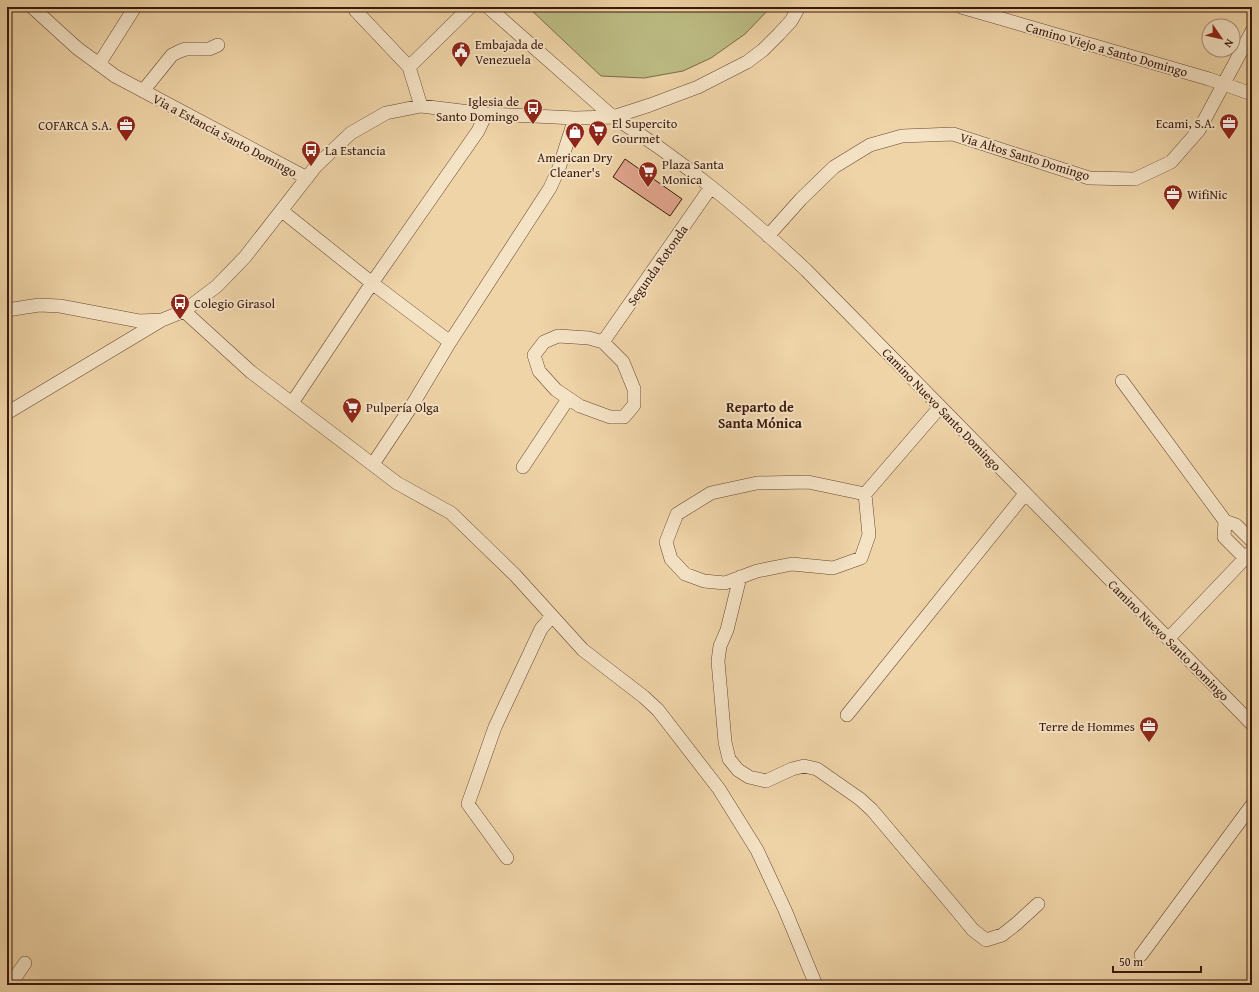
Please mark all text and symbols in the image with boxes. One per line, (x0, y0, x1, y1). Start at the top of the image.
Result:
street label: Camino Viejo a Santo Domingo (1024, 17, 1190, 82)
north arrow (1201, 18, 1241, 58)
place label: Embajada de Venezuela (475, 35, 544, 69)
text: N (1220, 36, 1238, 52)
public building icon: Embajada de Venezuela (450, 40, 472, 68)
street label: Via a Estancia Santo Domingo (149, 89, 301, 182)
place label: Iglesia de Santo Domingo (436, 92, 519, 126)
bus stop icon: Iglesia de Santo Domingo (522, 97, 544, 125)
office icon: Ecami, S.A. (1218, 112, 1240, 140)
office icon: COFARCA S.A. (115, 114, 137, 142)
place label: El Supercito Gourmet (612, 114, 678, 148)
place label: Ecami, S.A. (1156, 114, 1215, 133)
place label: COFARCA S.A. (38, 116, 112, 135)
supermarket icon: El Supercito Gourmet (587, 119, 609, 147)
shop icon: American Dry Cleaner's (564, 121, 586, 149)
street label: Via Altos Santo Domingo (958, 128, 1093, 185)
bus stop icon: La Estancia (300, 139, 322, 167)
place label: La Estancia (325, 141, 387, 160)
place label: American Dry Cleaner's (537, 148, 613, 182)
place label: Plaza Santa Monica (662, 155, 725, 189)
supermarket icon: Plaza Santa Monica (637, 160, 659, 188)
office icon: WifiNic (1162, 183, 1184, 211)
place label: WifiNic (1187, 185, 1228, 204)
street label: Segunda Rotonda (622, 220, 693, 310)
bus stop icon: Colegio Girasol (169, 292, 191, 320)
place label: Colegio Girasol (194, 294, 276, 313)
street label: Camino Nuevo Santo Domingo (878, 344, 1006, 475)
supermarket icon: Pulpería Olga (341, 396, 363, 424)
district label: Reparto de Santa Mónica (718, 397, 803, 433)
place label: Pulpería Olga (366, 398, 440, 417)
street label: Camino Nuevo Santo Domingo (1104, 575, 1234, 706)
office icon: Terre de Hommes (1138, 715, 1160, 743)
place label: Terre de Hommes (1039, 717, 1135, 736)
scale bar (1113, 948, 1201, 974)
text: 50 m (1119, 953, 1143, 970)

